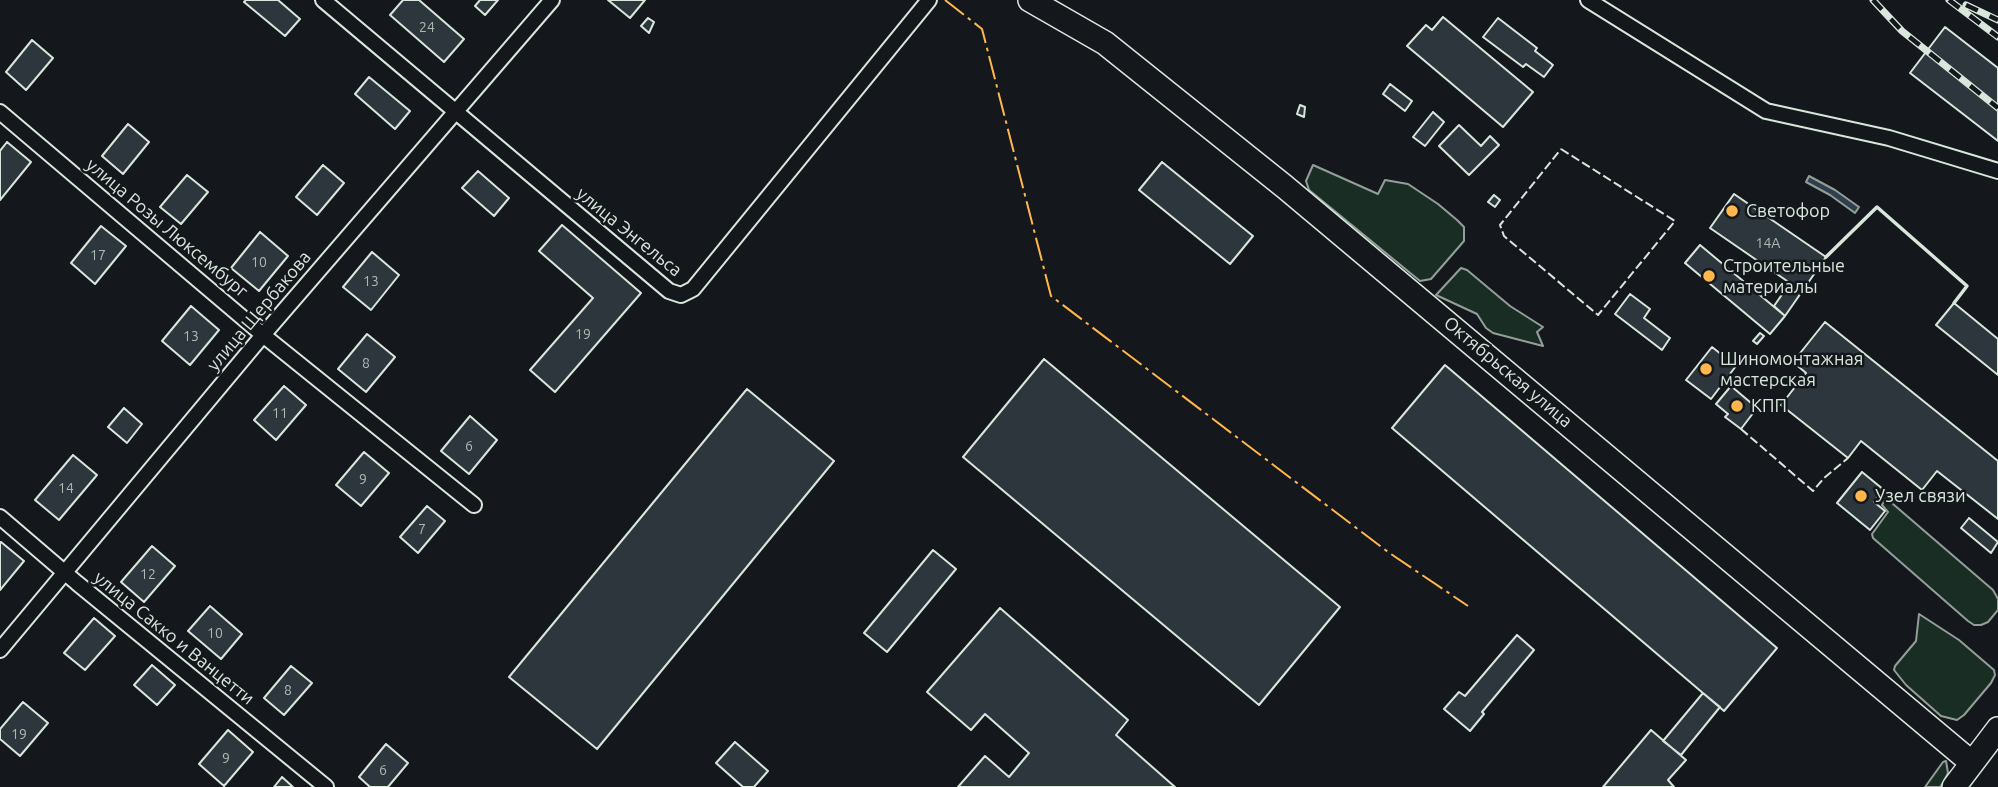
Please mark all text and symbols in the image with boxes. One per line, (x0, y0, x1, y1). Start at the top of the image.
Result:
house number: 24 (419, 19, 435, 35)
street label: улица Розы Люксембург (82, 154, 252, 302)
street label: улица Энгельса (572, 183, 686, 281)
place label: Светофор (1746, 200, 1830, 222)
marker: Светофор (1724, 203, 1740, 219)
house number: 14А (1756, 235, 1780, 251)
house number: 17 (90, 247, 106, 263)
street label: улица Щербакова (203, 247, 315, 375)
house number: 10 (251, 254, 267, 270)
place label: Строительные материалы (1723, 255, 1845, 298)
marker: Строительные материалы (1701, 268, 1717, 284)
house number: 13 (363, 273, 379, 289)
street label: Октябрьская улица (1439, 312, 1577, 432)
house number: 19 (575, 326, 591, 342)
house number: 13 (183, 328, 199, 344)
place label: Шиномонтажная мастерская (1720, 348, 1863, 390)
house number: 8 (362, 355, 370, 371)
marker: Шиномонтажная мастерская (1698, 361, 1714, 377)
place label: КПП (1751, 395, 1787, 417)
marker: КПП (1729, 398, 1745, 414)
house number: 11 (272, 405, 288, 421)
house number: 6 (465, 438, 473, 454)
house number: 9 (359, 471, 367, 487)
house number: 14 (58, 480, 74, 496)
place label: Узел связи (1875, 485, 1966, 507)
marker: Узел связи (1853, 488, 1869, 504)
house number: 7 (418, 521, 426, 537)
house number: 12 (140, 566, 156, 582)
street label: улица Сакко и Ванцетти (90, 567, 258, 709)
house number: 10 (207, 625, 223, 641)
house number: 8 (284, 682, 292, 698)
house number: 19 (11, 726, 27, 742)
house number: 9 (222, 750, 230, 766)
house number: 6 (379, 762, 387, 778)

